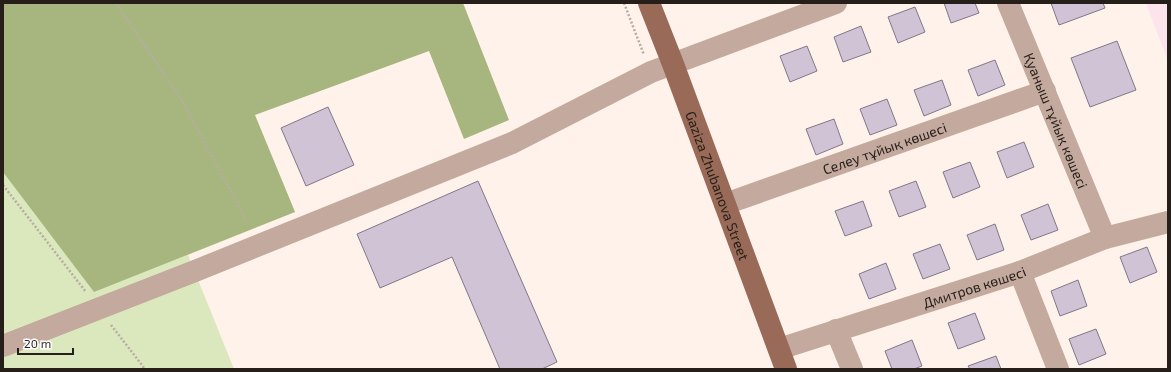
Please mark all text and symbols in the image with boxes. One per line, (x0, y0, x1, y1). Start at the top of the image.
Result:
street label: Қуаныш тұйық көшесі (1021, 50, 1092, 191)
street label: Gaziza Zhubanova Street (683, 108, 753, 262)
street label: Селеу тұйық көшесі (820, 118, 949, 177)
street label: Дмитров көшесі (921, 262, 1028, 311)
scale bar (18, 330, 73, 356)
text: 20 m (24, 336, 51, 350)

